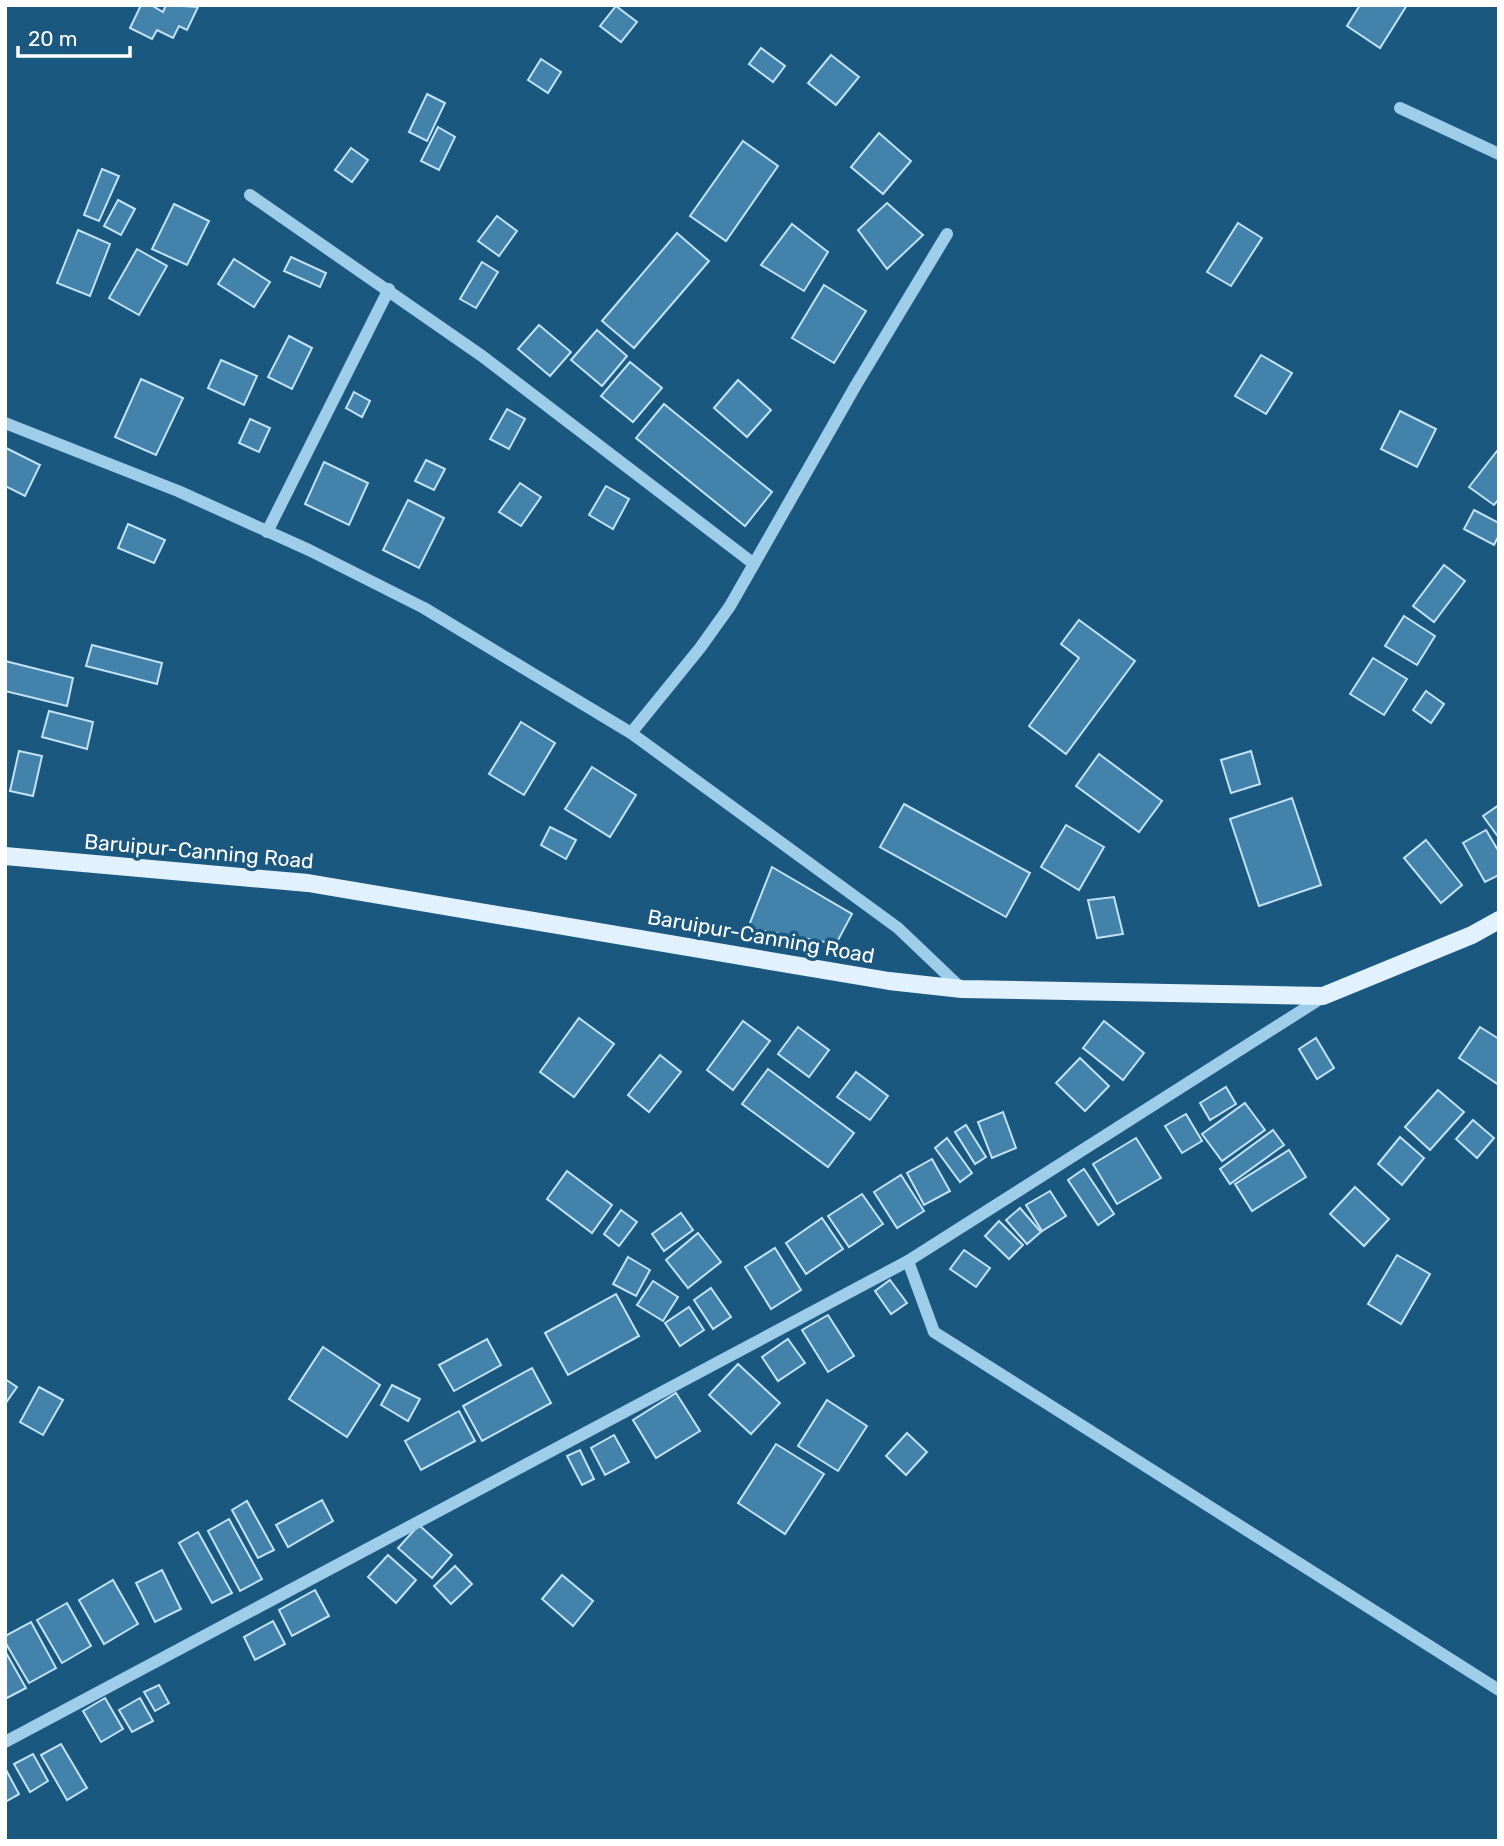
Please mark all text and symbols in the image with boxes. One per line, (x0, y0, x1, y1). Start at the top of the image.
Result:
scale bar (18, 14, 130, 58)
text: 20 m (28, 26, 77, 51)
street label: Baruipur-Canning Road (83, 829, 315, 873)
street label: Baruipur-Canning Road (646, 904, 876, 968)

